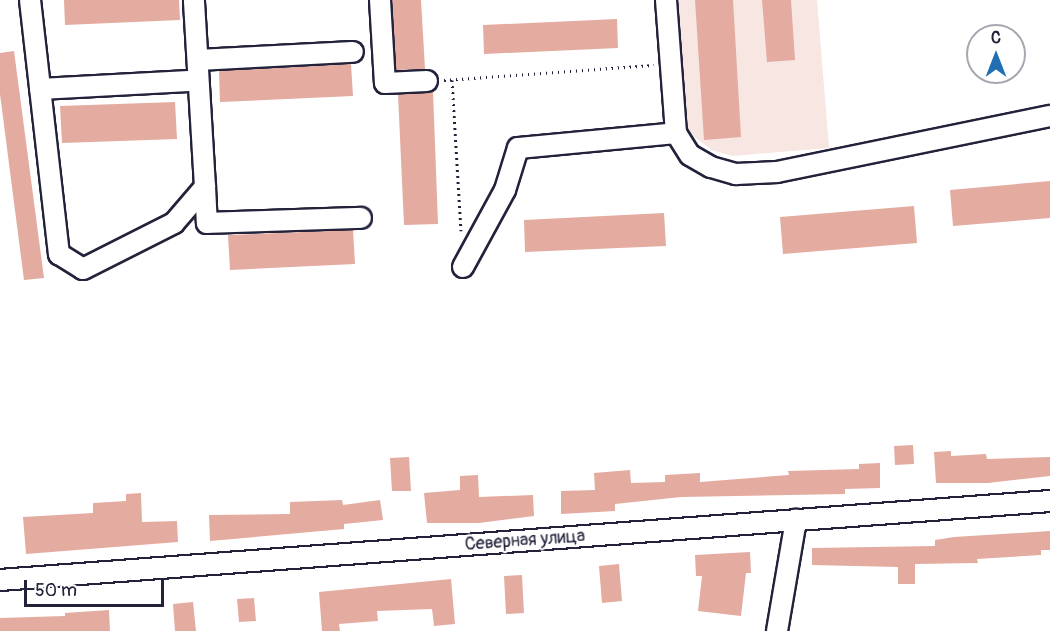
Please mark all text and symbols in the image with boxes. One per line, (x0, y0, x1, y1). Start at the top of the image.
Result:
north arrow (966, 24, 1026, 84)
text: С (991, 28, 1001, 48)
street label: Северная улица (464, 526, 586, 556)
scale bar (27, 568, 166, 606)
text: 50 m (35, 579, 77, 602)

